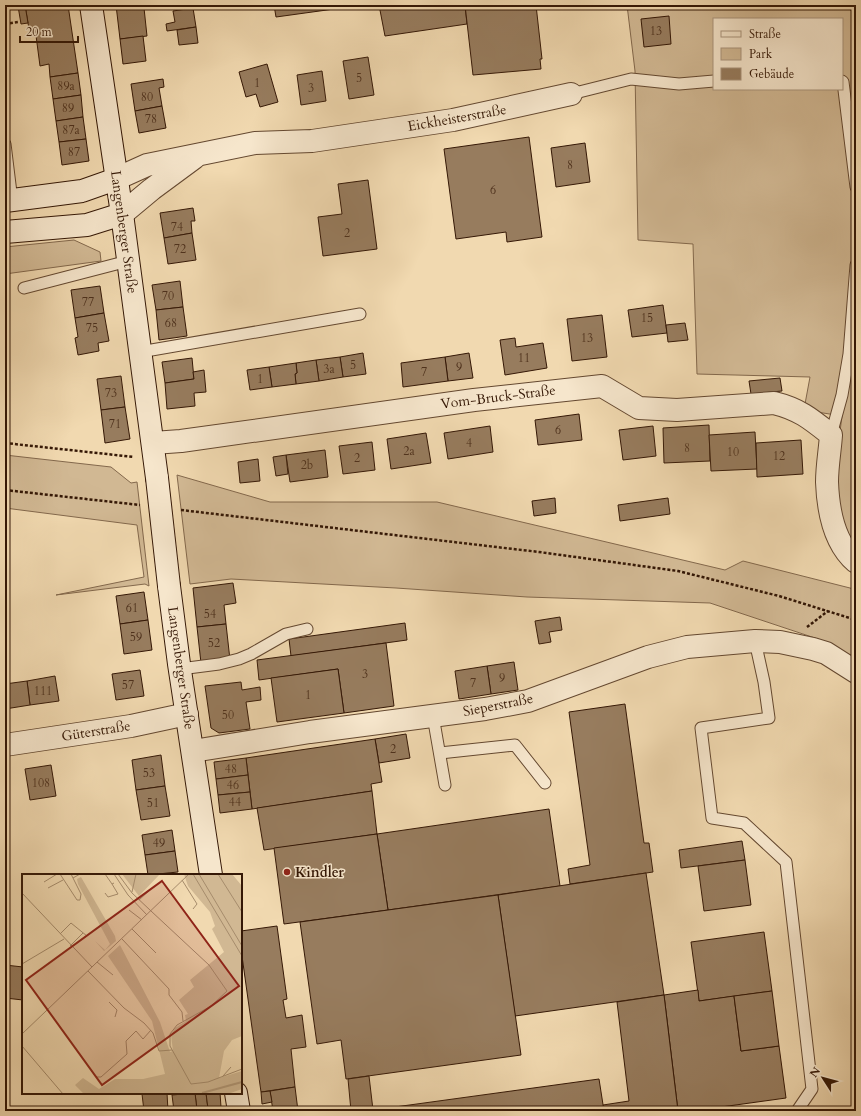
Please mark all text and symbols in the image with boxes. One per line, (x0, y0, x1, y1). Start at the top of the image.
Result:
scale bar (20, 18, 78, 44)
legend (713, 18, 843, 90)
house number: 13 (650, 23, 662, 39)
text: 20 m (26, 24, 53, 40)
text: Straße (749, 26, 781, 42)
text: Park (749, 46, 773, 62)
text: Gebäude (749, 66, 794, 82)
house number: 5 (356, 70, 362, 86)
house number: 1 (254, 75, 260, 91)
house number: 89a (57, 78, 76, 94)
house number: 3 (308, 80, 314, 96)
house number: 80 (141, 89, 153, 105)
house number: 89 (62, 100, 74, 116)
street label: Eickheisterstraße (406, 100, 508, 136)
house number: 78 (145, 111, 157, 127)
house number: 87a (62, 122, 81, 138)
house number: 87 (68, 144, 80, 160)
house number: 8 (567, 157, 573, 173)
street label: Langenberger Straße (106, 169, 142, 295)
house number: 6 (490, 182, 496, 198)
house number: 74 (171, 219, 183, 235)
house number: 2 (344, 225, 350, 241)
house number: 72 (174, 241, 186, 257)
house number: 70 (162, 288, 174, 304)
house number: 77 (82, 294, 94, 310)
house number: 15 (641, 310, 653, 326)
house number: 68 (165, 315, 177, 331)
house number: 75 (86, 320, 98, 336)
house number: 13 (581, 330, 593, 346)
house number: 11 (518, 350, 530, 366)
house number: 5 (350, 357, 356, 373)
house number: 9 (456, 359, 462, 375)
house number: 3a (323, 361, 335, 377)
house number: 7 (421, 364, 427, 380)
house number: 1 (257, 371, 263, 387)
street label: Vom-Bruck-Straße (439, 381, 557, 413)
house number: 73 (105, 385, 117, 401)
house number: 71 (109, 416, 121, 432)
house number: 6 (555, 422, 561, 438)
house number: 4 (466, 435, 472, 451)
house number: 8 (684, 440, 690, 456)
house number: 2a (403, 443, 415, 459)
house number: 10 (727, 444, 739, 460)
house number: 12 (773, 448, 785, 464)
house number: 2 (354, 450, 360, 466)
house number: 2b (301, 457, 313, 473)
house number: 61 (126, 600, 138, 616)
street label: Langenberger Straße (163, 605, 199, 731)
house number: 54 (204, 606, 216, 622)
house number: 59 (130, 629, 142, 645)
house number: 52 (208, 635, 220, 651)
house number: 3 (362, 666, 368, 682)
house number: 9 (499, 670, 505, 686)
house number: 7 (470, 675, 476, 691)
house number: 57 (122, 677, 134, 693)
house number: 111 (34, 683, 52, 699)
house number: 1 (305, 687, 311, 703)
street label: Sieperstraße (461, 689, 535, 721)
house number: 50 (222, 707, 234, 723)
street label: Güterstraße (60, 716, 132, 746)
house number: 2 (390, 741, 396, 757)
house number: 48 (225, 761, 237, 777)
house number: 53 (143, 765, 155, 781)
house number: 108 (32, 775, 50, 791)
house number: 46 (227, 777, 239, 793)
house number: 44 (229, 794, 241, 810)
house number: 51 (147, 795, 159, 811)
house number: 49 (153, 835, 165, 851)
place label: Kindler (295, 863, 344, 882)
marker: Kindler (282, 867, 292, 877)
inset map (22, 874, 242, 1094)
north arrow (803, 1058, 843, 1098)
text: N (806, 1064, 824, 1081)

